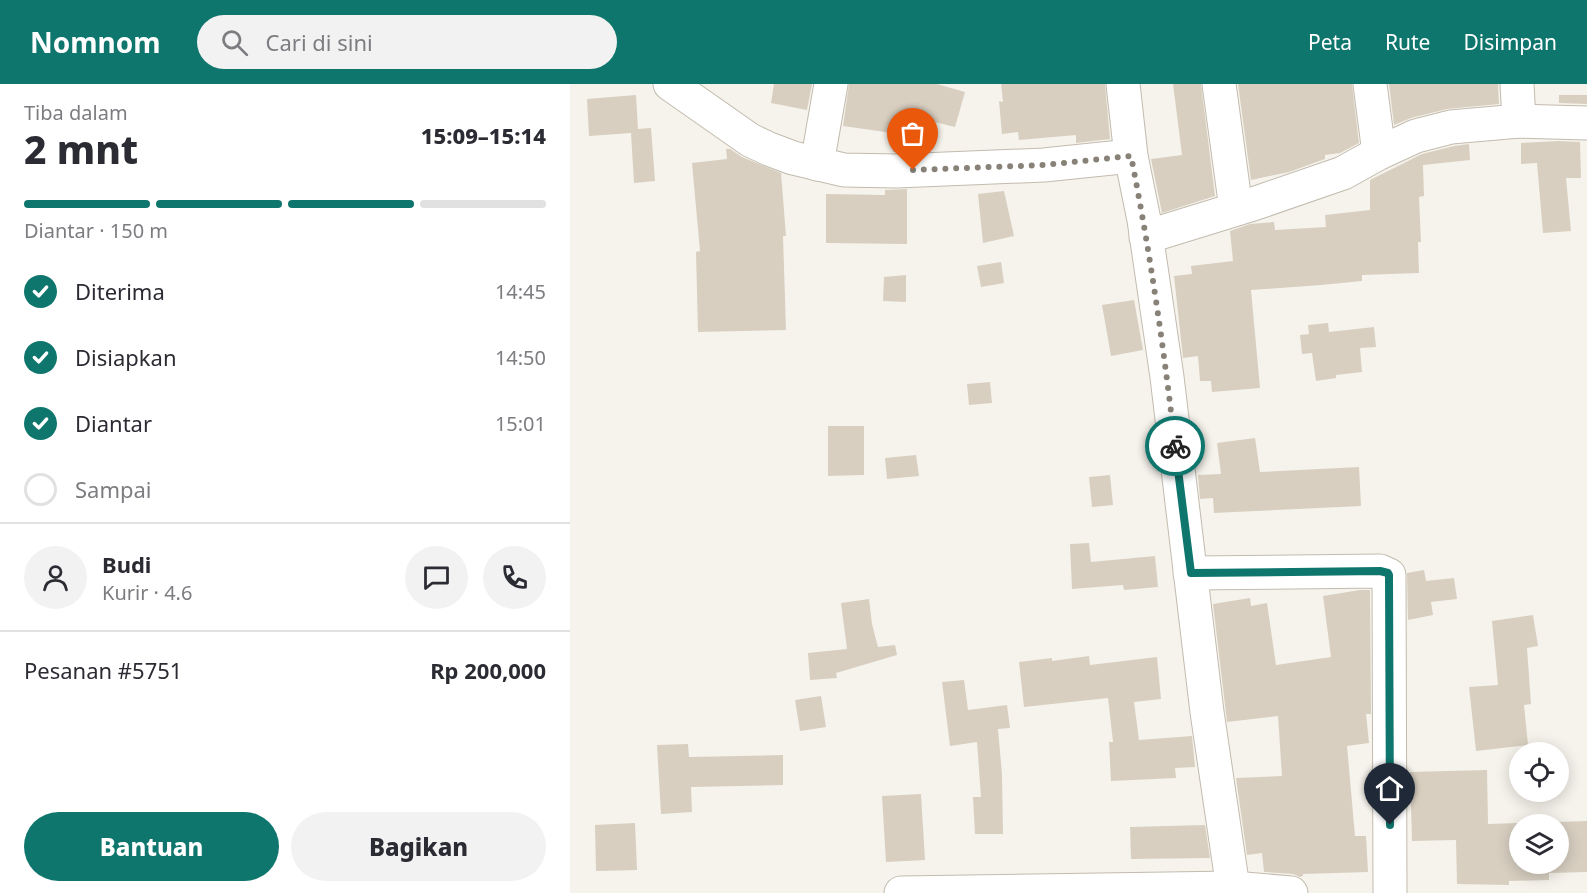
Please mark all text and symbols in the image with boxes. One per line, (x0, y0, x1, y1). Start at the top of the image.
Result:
search box (197, 15, 617, 69)
text: Nomnom (30, 23, 161, 61)
icon: search (218, 26, 251, 59)
text: Cari di sini (266, 27, 373, 57)
text: Peta (1308, 28, 1352, 56)
text: Rute (1385, 28, 1430, 56)
text: Disimpan (1463, 28, 1557, 56)
text: Tiba dalam (24, 99, 128, 126)
pin (887, 108, 938, 170)
icon: bag (896, 117, 929, 150)
text: 15:09–15:14 (421, 120, 546, 150)
text: 2 mnt (24, 122, 138, 175)
text: Diantar · 150 m (24, 217, 168, 244)
icon: check (24, 275, 57, 308)
text: Diterima (75, 276, 165, 306)
text: 14:45 (495, 278, 546, 305)
icon: check (24, 341, 57, 374)
text: Disiapkan (75, 342, 177, 372)
text: 14:50 (495, 344, 546, 371)
icon: check (24, 407, 57, 440)
text: Diantar (75, 408, 152, 438)
text: 15:01 (495, 410, 546, 437)
courier (1145, 416, 1205, 476)
icon: bike (1159, 430, 1192, 463)
text: Sampai (75, 474, 152, 504)
button: person (24, 546, 87, 609)
button: chat (405, 546, 468, 609)
button: phone (483, 546, 546, 609)
text: Budi (102, 549, 151, 579)
text: Kurir · 4.6 (102, 579, 192, 606)
text: Pesanan #5751 (24, 655, 182, 685)
text: Rp 200,000 (430, 655, 546, 685)
map controls (1509, 742, 1569, 874)
button: locate (1509, 742, 1569, 802)
pin (1364, 763, 1415, 825)
icon: home (1373, 772, 1406, 805)
button: Bantuan (24, 812, 279, 881)
button: Bagikan (291, 812, 546, 881)
button: layers (1509, 814, 1569, 874)

